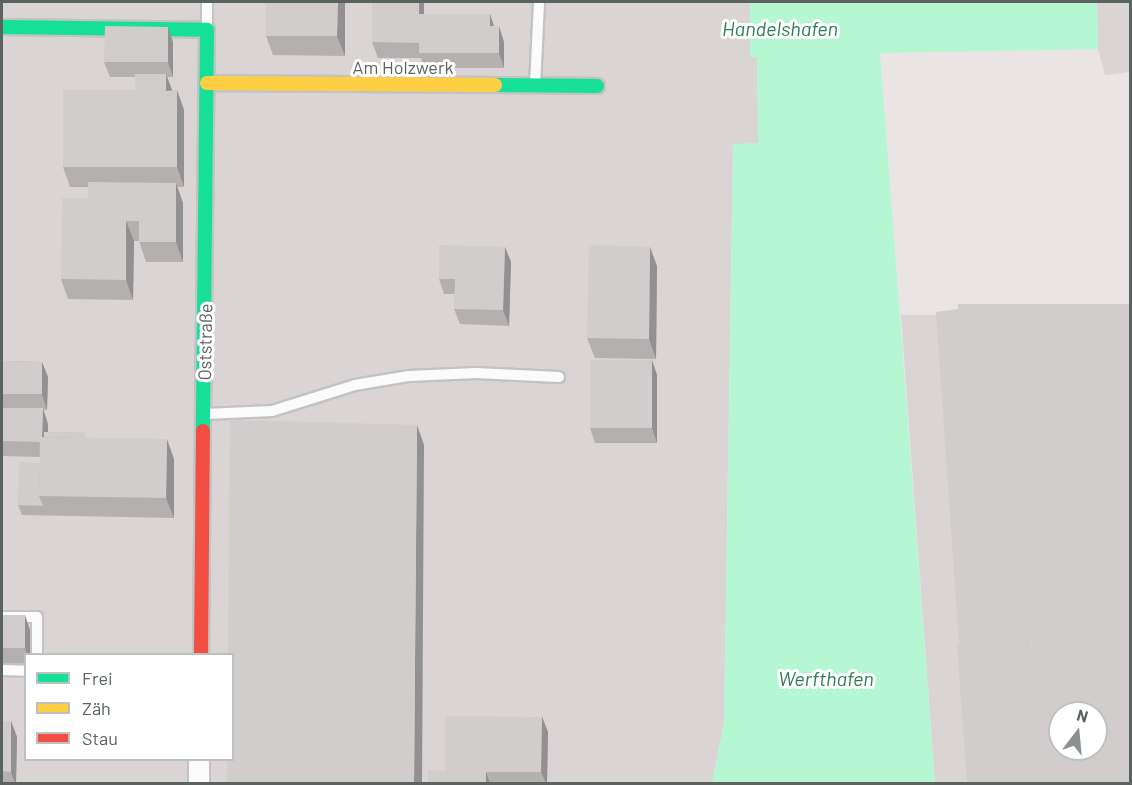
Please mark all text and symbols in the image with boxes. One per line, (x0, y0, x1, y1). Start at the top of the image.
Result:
water label: Handelshafen (722, 16, 838, 40)
street label: Am Holzwerk (353, 56, 453, 78)
street label: Oststraße (194, 303, 216, 381)
legend (24, 653, 234, 761)
water label: Werfthafen (778, 666, 874, 690)
text: Frei (82, 667, 113, 689)
text: Zäh (82, 697, 111, 719)
north arrow (1048, 701, 1108, 761)
text: N (1075, 705, 1090, 726)
text: Stau (82, 727, 118, 749)

